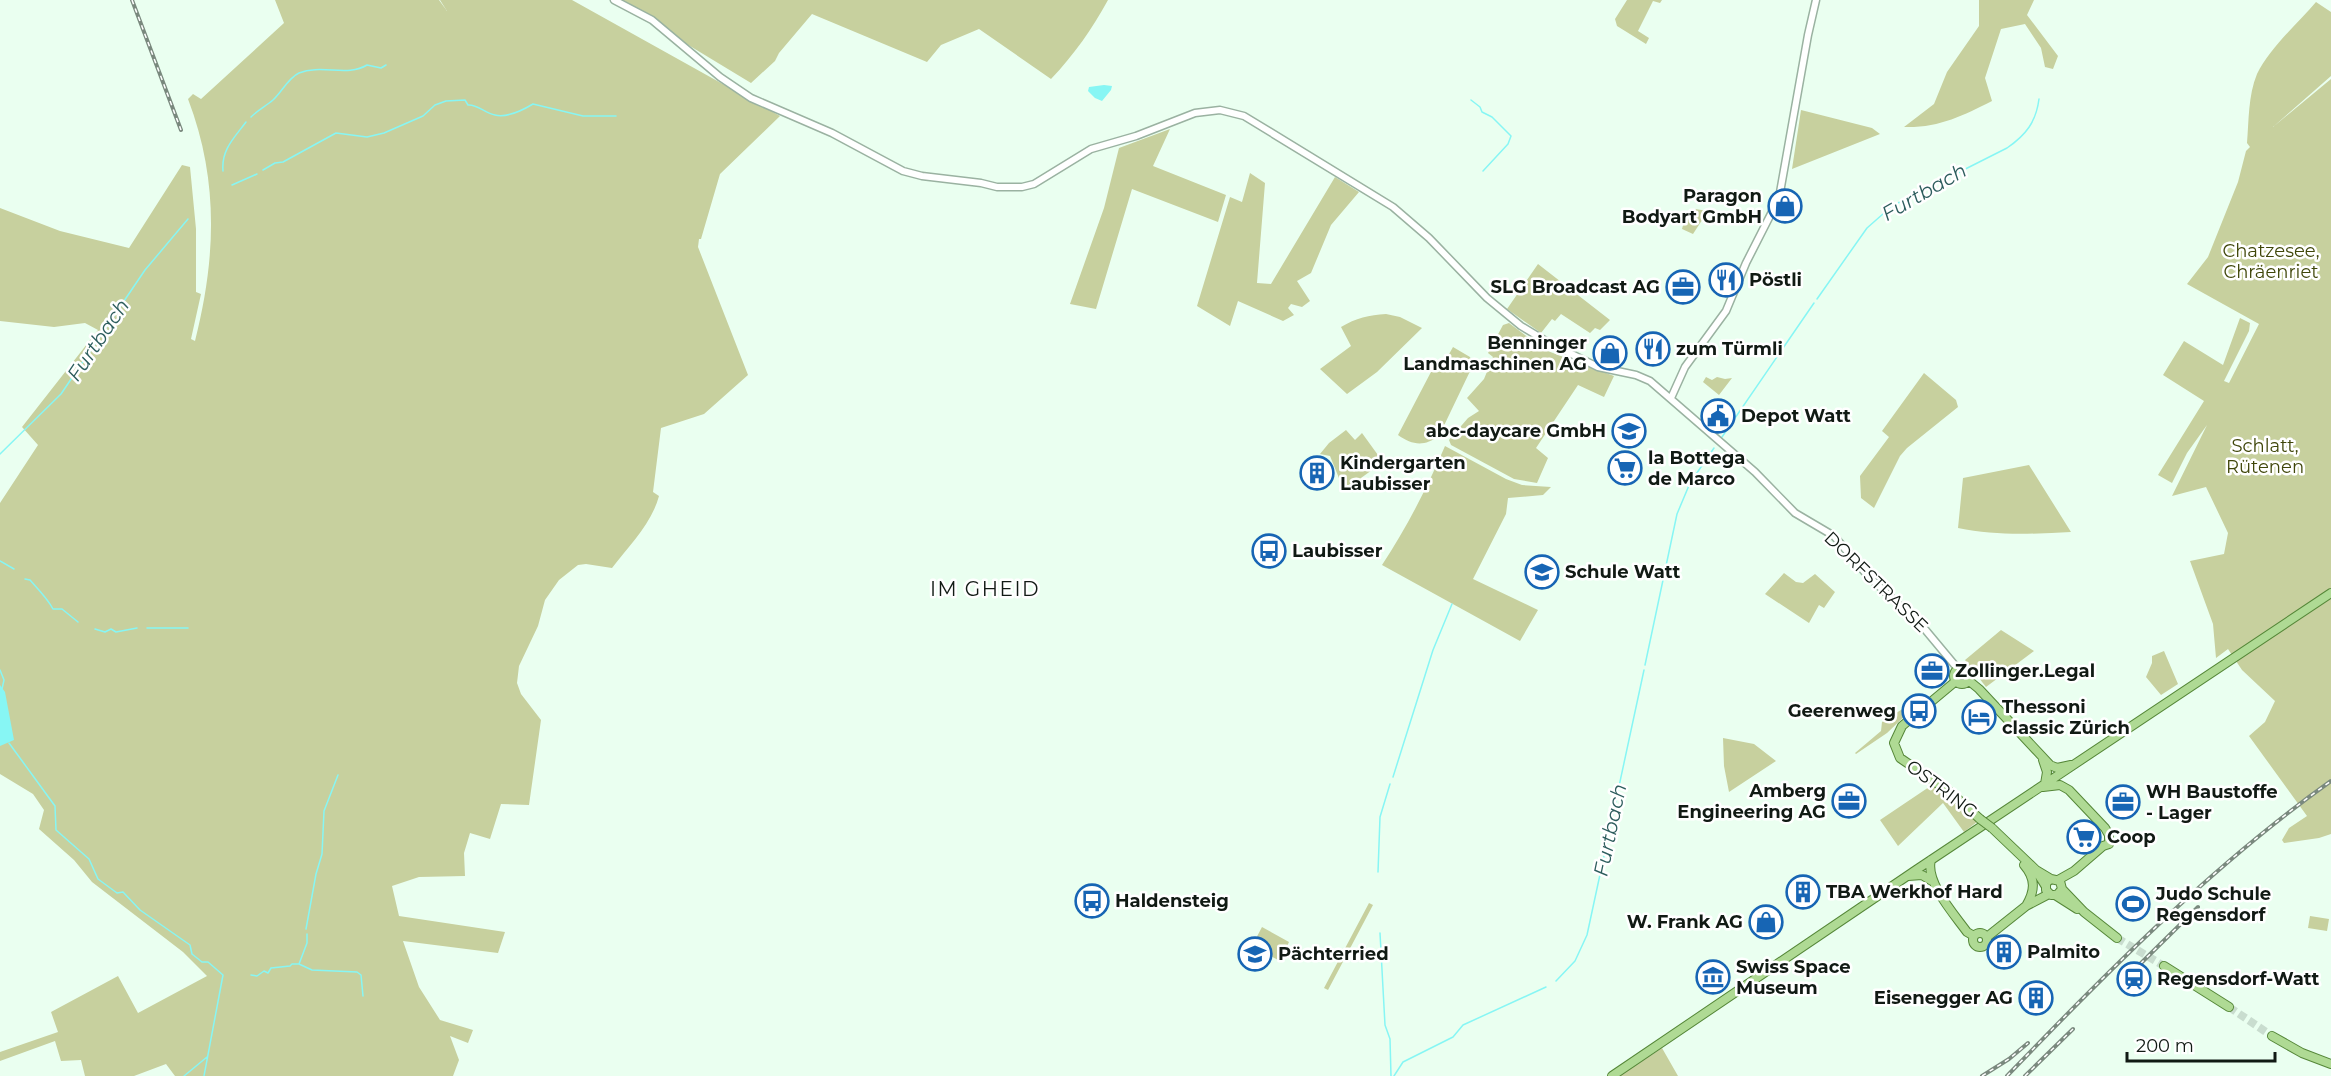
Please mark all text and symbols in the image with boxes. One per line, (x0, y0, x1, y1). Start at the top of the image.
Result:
water label: Furtbach (1877, 158, 1971, 226)
place label: Paragon Bodyart GmbH (1622, 185, 1762, 228)
shop icon: Paragon Bodyart GmbH (1767, 188, 1803, 224)
park label: Chatzesee, Chräenriet (2222, 240, 2320, 283)
restaurant icon: Pöstli (1708, 262, 1744, 298)
office icon: SLG Broadcast AG (1665, 269, 1701, 305)
place label: Pöstli (1749, 269, 1802, 291)
place label: SLG Broadcast AG (1491, 276, 1660, 298)
water label: Furtbach (62, 294, 134, 386)
restaurant icon: zum Türmli (1635, 331, 1671, 367)
place label: Benninger Landmaschinen AG (1403, 332, 1587, 375)
shop icon: Benninger Landmaschinen AG (1592, 335, 1628, 371)
place label: zum Türmli (1676, 338, 1783, 360)
public building icon: Depot Watt (1700, 398, 1736, 434)
place label: Depot Watt (1741, 405, 1851, 427)
school or university icon: abc-daycare GmbH (1611, 413, 1647, 449)
place label: abc-daycare GmbH (1426, 420, 1606, 442)
park label: Schlatt, Rütenen (2226, 435, 2304, 478)
place label: la Bottega de Marco (1648, 447, 1745, 490)
supermarket icon: la Bottega de Marco (1607, 450, 1643, 486)
place label: Kindergarten Laubisser (1340, 452, 1466, 495)
building icon: Kindergarten Laubisser (1299, 455, 1335, 491)
street label: DORFSTRASSE (1820, 527, 1932, 637)
bus stop icon: Laubisser (1251, 533, 1287, 569)
place label: Laubisser (1292, 540, 1383, 562)
school or university icon: Schule Watt (1524, 554, 1560, 590)
place label: Schule Watt (1565, 561, 1680, 583)
district label: IM GHEID (930, 577, 1040, 601)
office icon: Zollinger.Legal (1914, 653, 1950, 689)
place label: Zollinger.Legal (1955, 660, 2095, 682)
bus stop icon: Geerenweg (1901, 693, 1937, 729)
place label: Thessoni classic Zürich (2002, 696, 2130, 739)
hotel icon: Thessoni classic Zürich (1961, 699, 1997, 735)
place label: Geerenweg (1788, 700, 1896, 722)
street label: OSTRING (1902, 755, 1982, 823)
place label: Amberg Engineering AG (1677, 780, 1826, 823)
place label: WH Baustoffe - Lager (2146, 781, 2278, 824)
water label: Furtbach (1588, 782, 1632, 878)
office icon: Amberg Engineering AG (1831, 783, 1867, 819)
office icon: WH Baustoffe - Lager (2105, 784, 2141, 820)
supermarket icon: Coop (2066, 819, 2102, 855)
place label: Coop (2107, 826, 2156, 848)
building icon: TBA Werkhof Hard (1785, 874, 1821, 910)
place label: TBA Werkhof Hard (1826, 881, 2003, 903)
bus stop icon: Haldensteig (1074, 883, 1110, 919)
place label: Judo Schule Regensdorf (2155, 883, 2271, 926)
sports icon: Judo Schule Regensdorf (2115, 886, 2151, 922)
place label: Haldensteig (1115, 890, 1229, 912)
shop icon: W. Frank AG (1748, 904, 1784, 940)
place label: W. Frank AG (1627, 911, 1743, 933)
building icon: Palmito (1986, 934, 2022, 970)
school or university icon: Pächterried (1237, 936, 1273, 972)
place label: Palmito (2027, 941, 2100, 963)
place label: Pächterried (1278, 943, 1389, 965)
place label: Swiss Space Museum (1736, 956, 1851, 999)
museum icon: Swiss Space Museum (1695, 959, 1731, 995)
station icon: Regensdorf-Watt (2116, 961, 2152, 997)
place label: Regensdorf-Watt (2157, 968, 2319, 990)
building icon: Eisenegger AG (2018, 980, 2054, 1016)
place label: Eisenegger AG (1874, 987, 2013, 1009)
scale bar (2127, 1025, 2276, 1063)
text: 200 m (2136, 1035, 2194, 1057)

